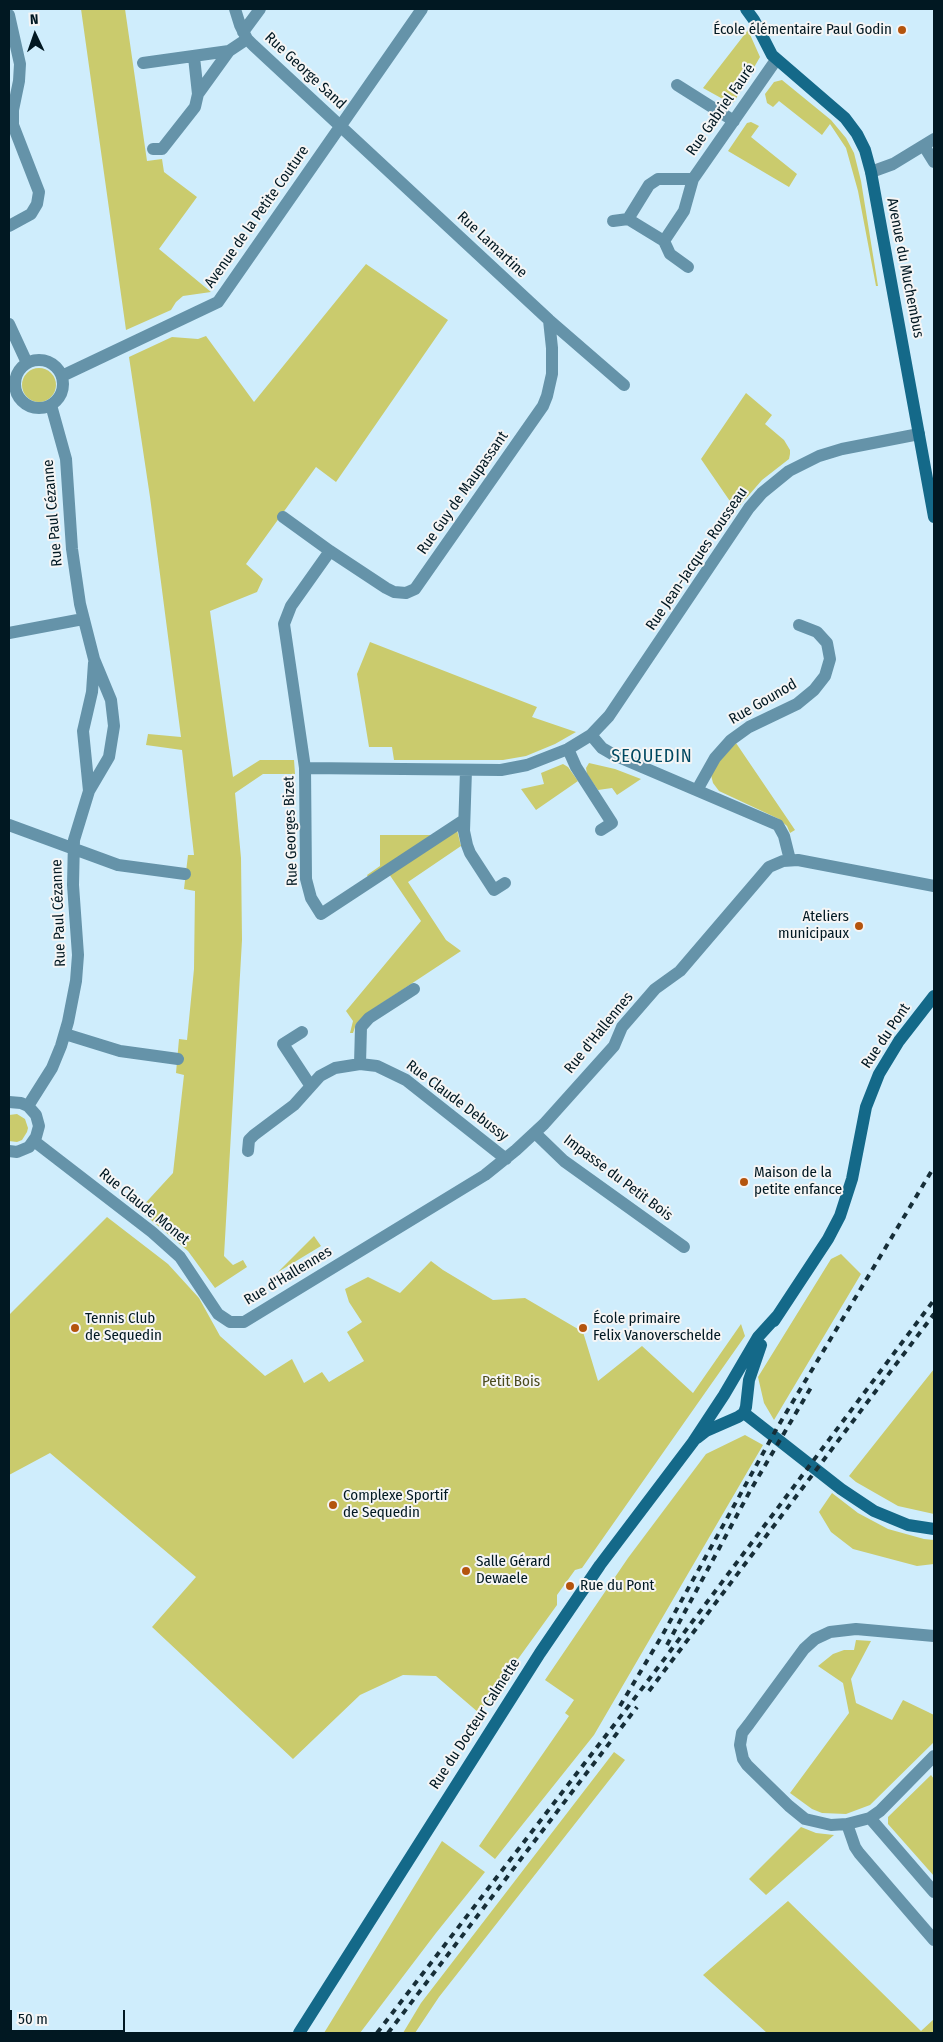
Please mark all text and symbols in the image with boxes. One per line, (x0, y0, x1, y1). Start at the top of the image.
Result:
north arrow (10, 10, 60, 60)
text: N (30, 11, 39, 28)
place label: École élémentaire Paul Godin (713, 21, 892, 39)
marker: École élémentaire Paul Godin (896, 24, 908, 36)
street label: Rue George Sand (261, 29, 349, 113)
street label: Rue Gabriel Fauré (683, 61, 759, 159)
street label: Avenue de la Petite Couture (201, 142, 313, 292)
street label: Avenue du Muchembus (883, 197, 927, 339)
street label: Rue Lamartine (453, 208, 531, 282)
street label: Rue Guy de Maupassant (414, 428, 512, 558)
street label: Rue Paul Cézanne (39, 459, 67, 567)
street label: Rue Jean-Jacques Rousseau (642, 484, 752, 634)
street label: Rue Gounod (726, 675, 800, 729)
district label: SEQUEDIN (610, 746, 694, 768)
street label: Rue Georges Bizet (280, 776, 302, 886)
street label: Rue Paul Cézanne (48, 859, 70, 967)
place label: Ateliers municipaux (778, 908, 849, 943)
marker: Ateliers municipaux (853, 920, 865, 932)
street label: Rue d'Hallennes (561, 989, 637, 1077)
street label: Rue du Pont (858, 1000, 914, 1072)
street label: Rue Claude Debussy (402, 1057, 512, 1145)
street label: Impasse du Petit Bois (560, 1131, 676, 1225)
place label: Maison de la petite enfance (754, 1164, 842, 1199)
street label: Rue Claude Monet (95, 1165, 193, 1249)
marker: Maison de la petite enfance (738, 1176, 750, 1188)
street label: Rue d'Hallennes (241, 1243, 335, 1309)
place label: Tennis Club de Sequedin (85, 1310, 162, 1345)
place label: École primaire Felix Vanoverschelde (593, 1310, 721, 1345)
marker: Tennis Club de Sequedin (69, 1322, 81, 1334)
marker: École primaire Felix Vanoverschelde (577, 1322, 589, 1334)
park label: Petit Bois (482, 1373, 540, 1391)
place label: Complexe Sportif de Sequedin (343, 1487, 448, 1522)
marker: Complexe Sportif de Sequedin (327, 1499, 339, 1511)
place label: Salle Gérard Dewaele (476, 1553, 550, 1588)
marker: Salle Gérard Dewaele (460, 1565, 472, 1577)
place label: Rue du Pont (580, 1577, 654, 1595)
marker: Rue du Pont (564, 1580, 576, 1592)
street label: Rue du Docteur Calmette (426, 1655, 524, 1793)
scale bar (12, 2000, 128, 2032)
text: 50 m (18, 2010, 48, 2028)

